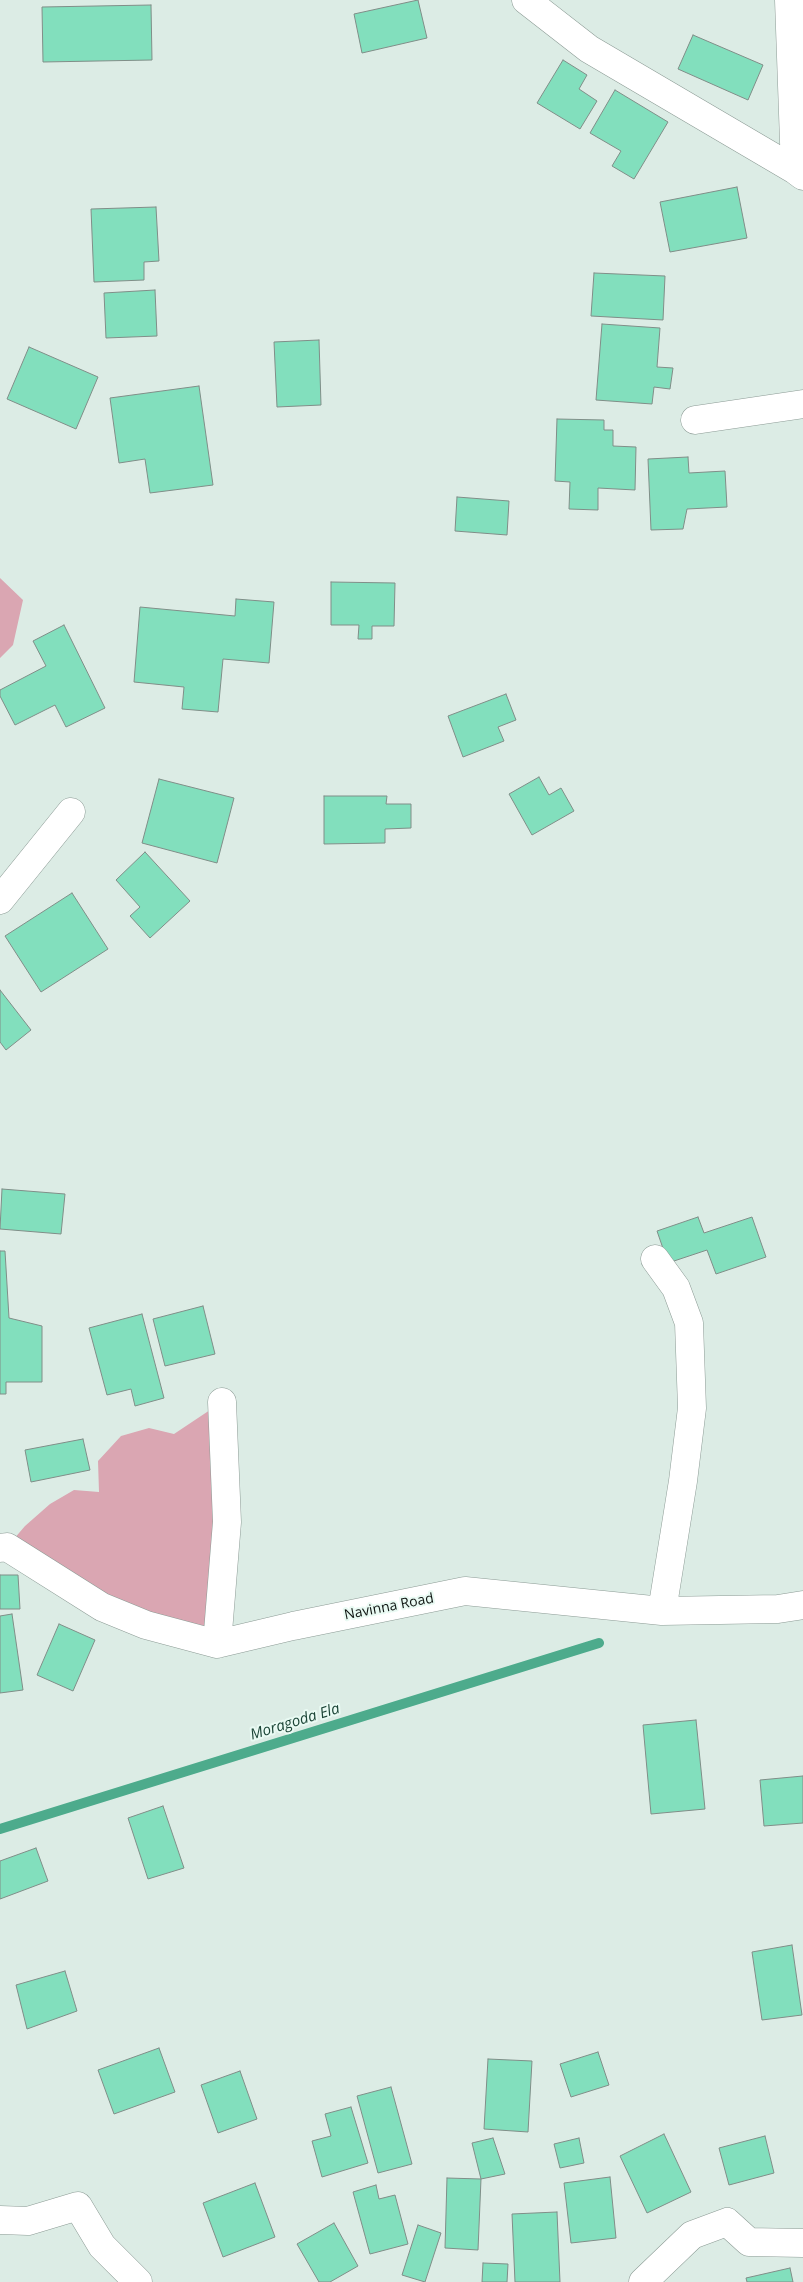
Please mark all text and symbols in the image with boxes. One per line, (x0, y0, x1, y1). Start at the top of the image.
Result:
street label: Navinna Road (343, 1590, 435, 1624)
water label: Moragoda Ela (248, 1700, 342, 1744)

